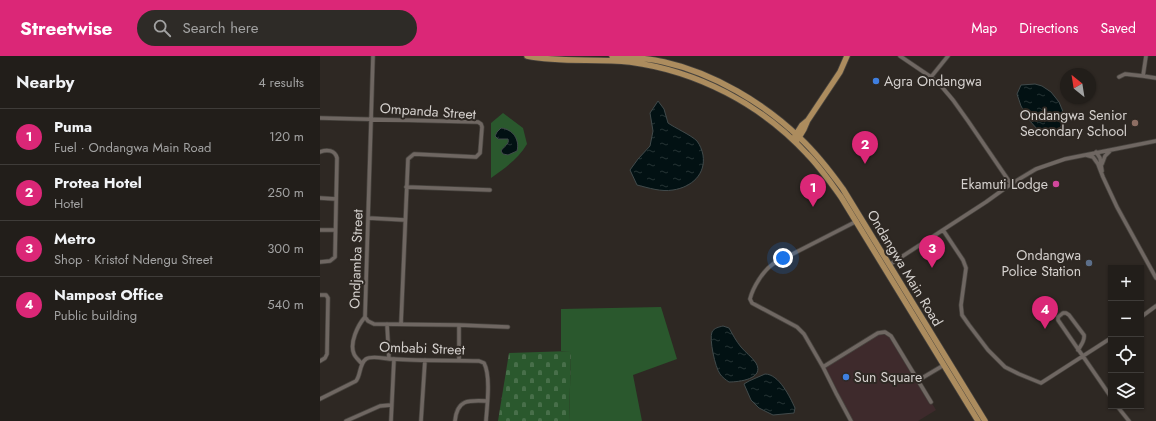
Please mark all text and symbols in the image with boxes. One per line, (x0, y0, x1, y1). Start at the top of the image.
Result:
search box (137, 10, 417, 46)
text: Streetwise (20, 15, 113, 42)
icon: search (151, 17, 173, 39)
text: Search here (183, 17, 258, 39)
text: Map (971, 18, 997, 38)
text: Directions (1019, 18, 1079, 38)
text: Saved (1101, 18, 1136, 38)
north arrow (1060, 68, 1096, 104)
text: Nearby (16, 70, 74, 94)
place label: Agra Ondangwa (884, 71, 982, 91)
text: 4 results (258, 73, 304, 92)
marker: Agra Ondangwa (871, 76, 881, 86)
street label: Ompanda Street (379, 98, 477, 124)
place label: Ondangwa Senior Secondary School (1020, 105, 1127, 141)
text: Puma (54, 116, 92, 138)
marker: Ondangwa Senior Secondary School (1130, 118, 1140, 128)
text: 1 (26, 127, 32, 146)
text: 120 m (269, 127, 304, 146)
pin: 2 (852, 131, 878, 164)
text: Fuel · Ondangwa Main Road (54, 138, 211, 157)
text: Protea Hotel (54, 172, 142, 194)
pin: 1 (800, 174, 826, 207)
place label: Ekamuti Lodge (961, 174, 1048, 194)
marker: Ekamuti Lodge (1051, 179, 1061, 189)
text: 2 (25, 183, 33, 202)
text: 250 m (267, 183, 304, 202)
text: Hotel (54, 194, 83, 213)
street label: Ondangwa Main Road (862, 206, 948, 330)
street label: Ondjamba Street (344, 208, 368, 309)
text: Metro (54, 228, 96, 250)
pin: 3 (919, 235, 945, 268)
text: 3 (25, 239, 33, 258)
text: 300 m (267, 239, 304, 258)
place label: Ondangwa Police Station (1001, 245, 1081, 281)
your location (773, 248, 793, 268)
text: Shop · Kristof Ndengu Street (54, 250, 213, 269)
marker: Ondangwa Police Station (1084, 258, 1094, 268)
map controls (1108, 265, 1144, 409)
button: + (1108, 265, 1144, 301)
text: Nampost Office (54, 284, 163, 306)
text: 4 (24, 295, 34, 314)
text: 540 m (267, 295, 304, 314)
pin: 4 (1032, 296, 1058, 329)
button: − (1108, 301, 1144, 337)
text: Public building (54, 306, 137, 325)
street label: Ombabi Street (379, 337, 466, 360)
button: locate (1108, 337, 1144, 373)
place label: Sun Square (854, 367, 922, 387)
marker: Sun Square (841, 372, 851, 382)
button: layers (1108, 373, 1144, 409)

